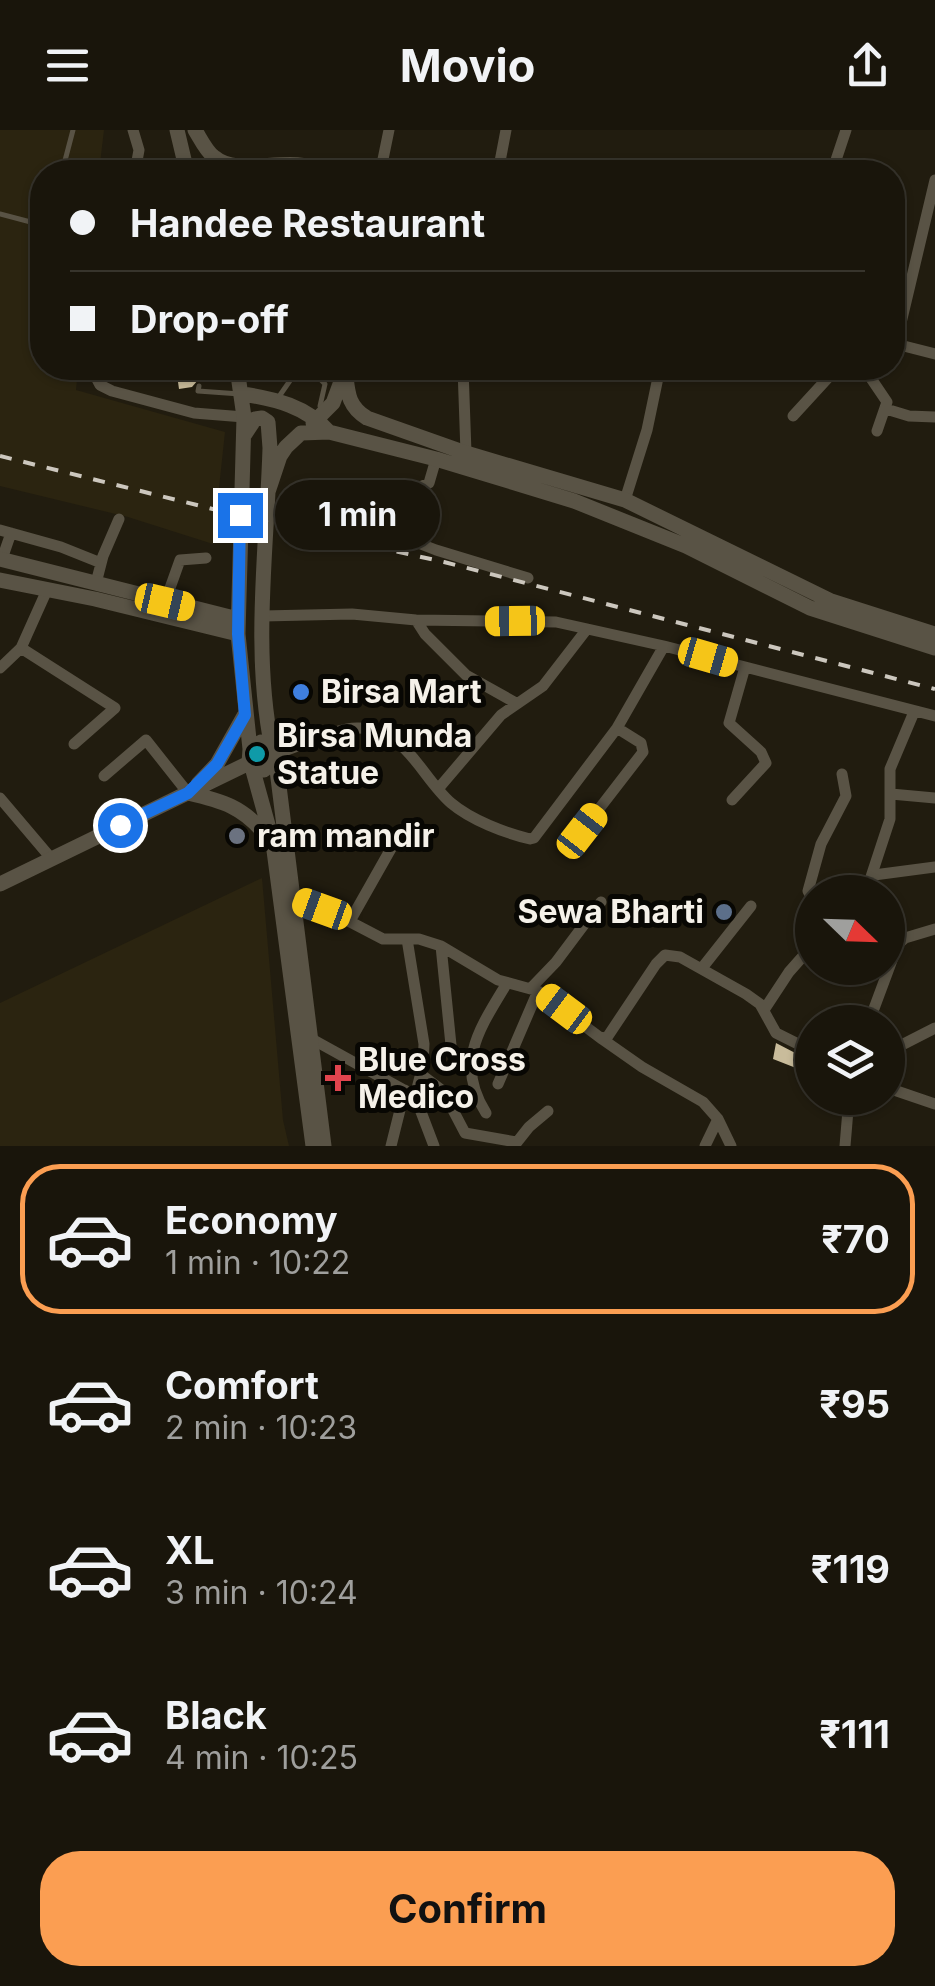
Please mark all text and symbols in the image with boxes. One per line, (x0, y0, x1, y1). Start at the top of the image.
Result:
icon: menu (40, 38, 95, 93)
text: Movio (400, 38, 535, 93)
icon: share (840, 38, 895, 93)
text: Handee Restaurant (130, 200, 485, 246)
text: Drop-off (130, 296, 289, 342)
callout: 1 min (275, 480, 440, 550)
route end (218, 493, 263, 538)
text: 1 min (318, 495, 397, 534)
car (132, 581, 198, 623)
car (485, 605, 545, 637)
car (675, 634, 741, 680)
place label: Birsa Mart (321, 672, 482, 711)
marker: Birsa Mart (290, 681, 312, 703)
place label: Birsa Munda Statue (277, 716, 472, 792)
marker: Birsa Munda Statue (246, 743, 268, 765)
car (552, 798, 612, 864)
route start (98, 803, 143, 848)
place label: ram mandir (257, 816, 435, 855)
marker: ram mandir (226, 825, 248, 847)
north arrow (795, 875, 905, 985)
map controls (795, 875, 905, 1115)
car (289, 885, 355, 933)
place label: Sewa Bharti (517, 892, 704, 931)
marker: Sewa Bharti (713, 901, 735, 923)
car (531, 979, 597, 1039)
button: layers (795, 1005, 905, 1115)
place label: Blue Cross Medico (358, 1040, 526, 1116)
marker: Blue Cross Medico (327, 1067, 349, 1089)
icon: car (45, 1194, 135, 1284)
text: Economy (165, 1197, 338, 1243)
text: ₹70 (821, 1216, 890, 1262)
text: 1 min · 10:22 (165, 1243, 350, 1282)
icon: car (45, 1359, 135, 1449)
text: Comfort (165, 1362, 319, 1408)
text: ₹95 (819, 1381, 890, 1427)
text: 2 min · 10:23 (165, 1408, 357, 1447)
icon: car (45, 1524, 135, 1614)
text: XL (165, 1527, 215, 1573)
text: ₹119 (811, 1546, 890, 1592)
text: 3 min · 10:24 (165, 1573, 358, 1612)
icon: car (45, 1689, 135, 1779)
text: Black (165, 1692, 267, 1738)
text: ₹111 (819, 1711, 890, 1757)
text: 4 min · 10:25 (165, 1738, 358, 1777)
button: Confirm (40, 1851, 895, 1966)

